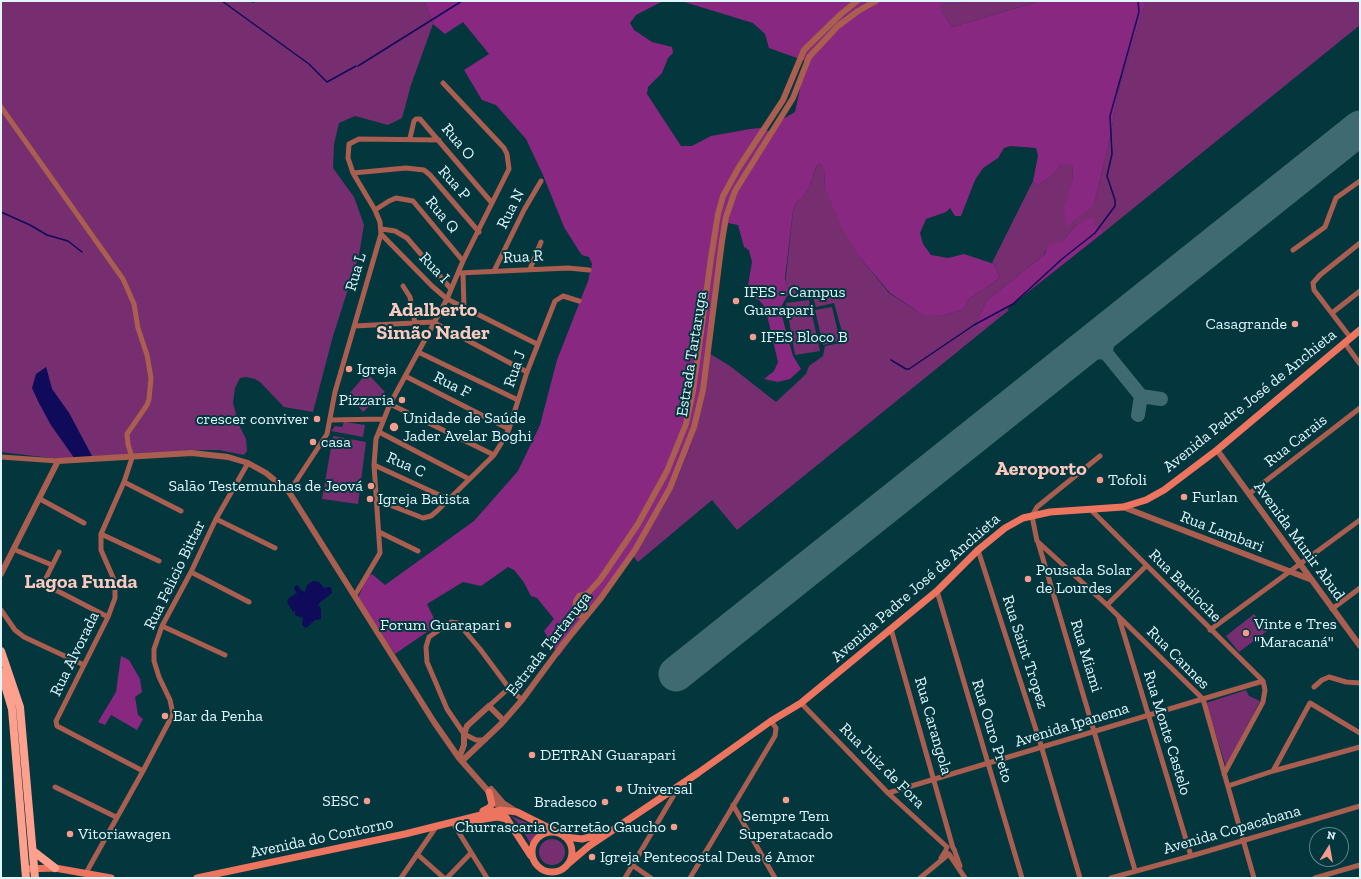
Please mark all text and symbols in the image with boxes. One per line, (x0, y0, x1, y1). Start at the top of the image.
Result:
street label: Rua O (437, 120, 479, 164)
street label: Rua P (434, 162, 474, 204)
street label: Rua N (493, 186, 529, 232)
street label: Rua Q (421, 193, 463, 237)
street label: Rua R (502, 246, 544, 268)
street label: Rua I (415, 249, 453, 287)
street label: Rua L (341, 251, 371, 293)
place label: IFES - Campus Guarapari (744, 282, 846, 320)
street label: Estrada Tartaruga (673, 290, 711, 418)
marker: IFES - Campus Guarapari (731, 296, 741, 306)
district label: Adalberto Simão Nader (376, 298, 490, 345)
place label: Casagrande (1206, 314, 1287, 334)
marker: Casagrande (1290, 319, 1300, 329)
street label: Avenida Padre José de Anchieta (1160, 325, 1340, 477)
place label: IFES Bloco B (761, 327, 848, 347)
marker: IFES Bloco B (748, 332, 758, 342)
street label: Rua J (500, 348, 530, 390)
place label: Igreja (357, 359, 397, 379)
marker: Igreja (344, 364, 354, 374)
street label: Rua F (430, 368, 474, 402)
place label: Pizzaria (339, 390, 394, 410)
marker: Pizzaria (397, 395, 407, 405)
place label: Unidade de Saúde Jader Avelar Boghi (403, 408, 532, 446)
place label: crescer conviver (196, 409, 309, 429)
street label: Rua Carais (1261, 411, 1331, 471)
marker: crescer conviver (312, 414, 322, 424)
marker: Unidade de Saúde Jader Avelar Boghi (388, 421, 400, 433)
place label: casa (321, 432, 351, 452)
marker: casa (308, 437, 318, 447)
street label: Rua C (384, 448, 428, 482)
district label: Aeroporto (995, 457, 1087, 481)
place label: Tofoli (1108, 470, 1147, 490)
marker: Tofoli (1095, 475, 1105, 485)
place label: Salão Testemunhas de Jeová (169, 476, 363, 496)
street label: Avenida Munir Abud (1249, 478, 1349, 604)
marker: Salão Testemunhas de Jeová (366, 481, 376, 491)
place label: Furlan (1192, 487, 1238, 507)
place label: Igreja Batista (378, 489, 470, 509)
marker: Furlan (1179, 492, 1189, 502)
marker: Igreja Batista (365, 494, 375, 504)
street label: Rua Lambari (1178, 507, 1266, 557)
street label: Avenida Padre José de Anchieta (828, 510, 1004, 666)
street label: Rua Felicio Bittar (140, 517, 210, 633)
street label: Rua Bariloche (1145, 546, 1225, 626)
place label: Pousada Solar de Lourdes (1036, 560, 1132, 598)
district label: Lagoa Funda (24, 570, 138, 594)
marker: Pousada Solar de Lourdes (1023, 574, 1033, 584)
street label: Estrada Tartaruga (502, 588, 596, 700)
street label: Rua Saint Tropez (998, 593, 1052, 711)
street label: Rua Alvorada (46, 609, 104, 699)
place label: Vinte e Tres "Maracaná" (1254, 614, 1337, 652)
place label: Forum Guarapari (380, 615, 500, 635)
street label: Rua Miami (1066, 617, 1106, 695)
marker: Forum Guarapari (503, 620, 513, 630)
street label: Rua Cannes (1143, 623, 1213, 693)
marker: Vinte e Tres "Maracaná" (1241, 628, 1251, 638)
street label: Rua Monte Castelo (1139, 668, 1195, 798)
street label: Rua Carangola (910, 675, 956, 777)
street label: Rua Ouro Preto (967, 677, 1017, 785)
street label: Avenida Ipanema (1013, 699, 1131, 751)
place label: Bar da Penha (173, 706, 263, 726)
marker: Bar da Penha (160, 711, 170, 721)
street label: Rua Juiz de Fora (835, 719, 929, 813)
place label: DETRAN Guarapari (540, 745, 676, 765)
marker: DETRAN Guarapari (527, 750, 537, 760)
place label: Universal (627, 779, 693, 799)
marker: Universal (614, 784, 624, 794)
place label: SESC (322, 791, 359, 811)
place label: Bradesco (534, 792, 597, 812)
marker: Sempre Tem Superatacado (781, 795, 791, 805)
marker: SESC (362, 796, 372, 806)
marker: Bradesco (600, 797, 610, 807)
street label: Avenida Copacabana (1161, 801, 1303, 859)
place label: Sempre Tem Superatacado (739, 806, 833, 844)
street label: Avenida do Contorno (249, 813, 395, 863)
place label: Churrascaria Carretão Gaucho (455, 817, 666, 837)
marker: Churrascaria Carretão Gaucho (669, 822, 679, 832)
place label: Vitoriawagen (78, 824, 171, 844)
north arrow (1309, 827, 1349, 867)
marker: Vitoriawagen (65, 829, 75, 839)
text: N (1326, 829, 1337, 843)
place label: Igreja Pentecostal Deus é Amor (600, 847, 815, 867)
marker: Igreja Pentecostal Deus é Amor (587, 852, 597, 862)

